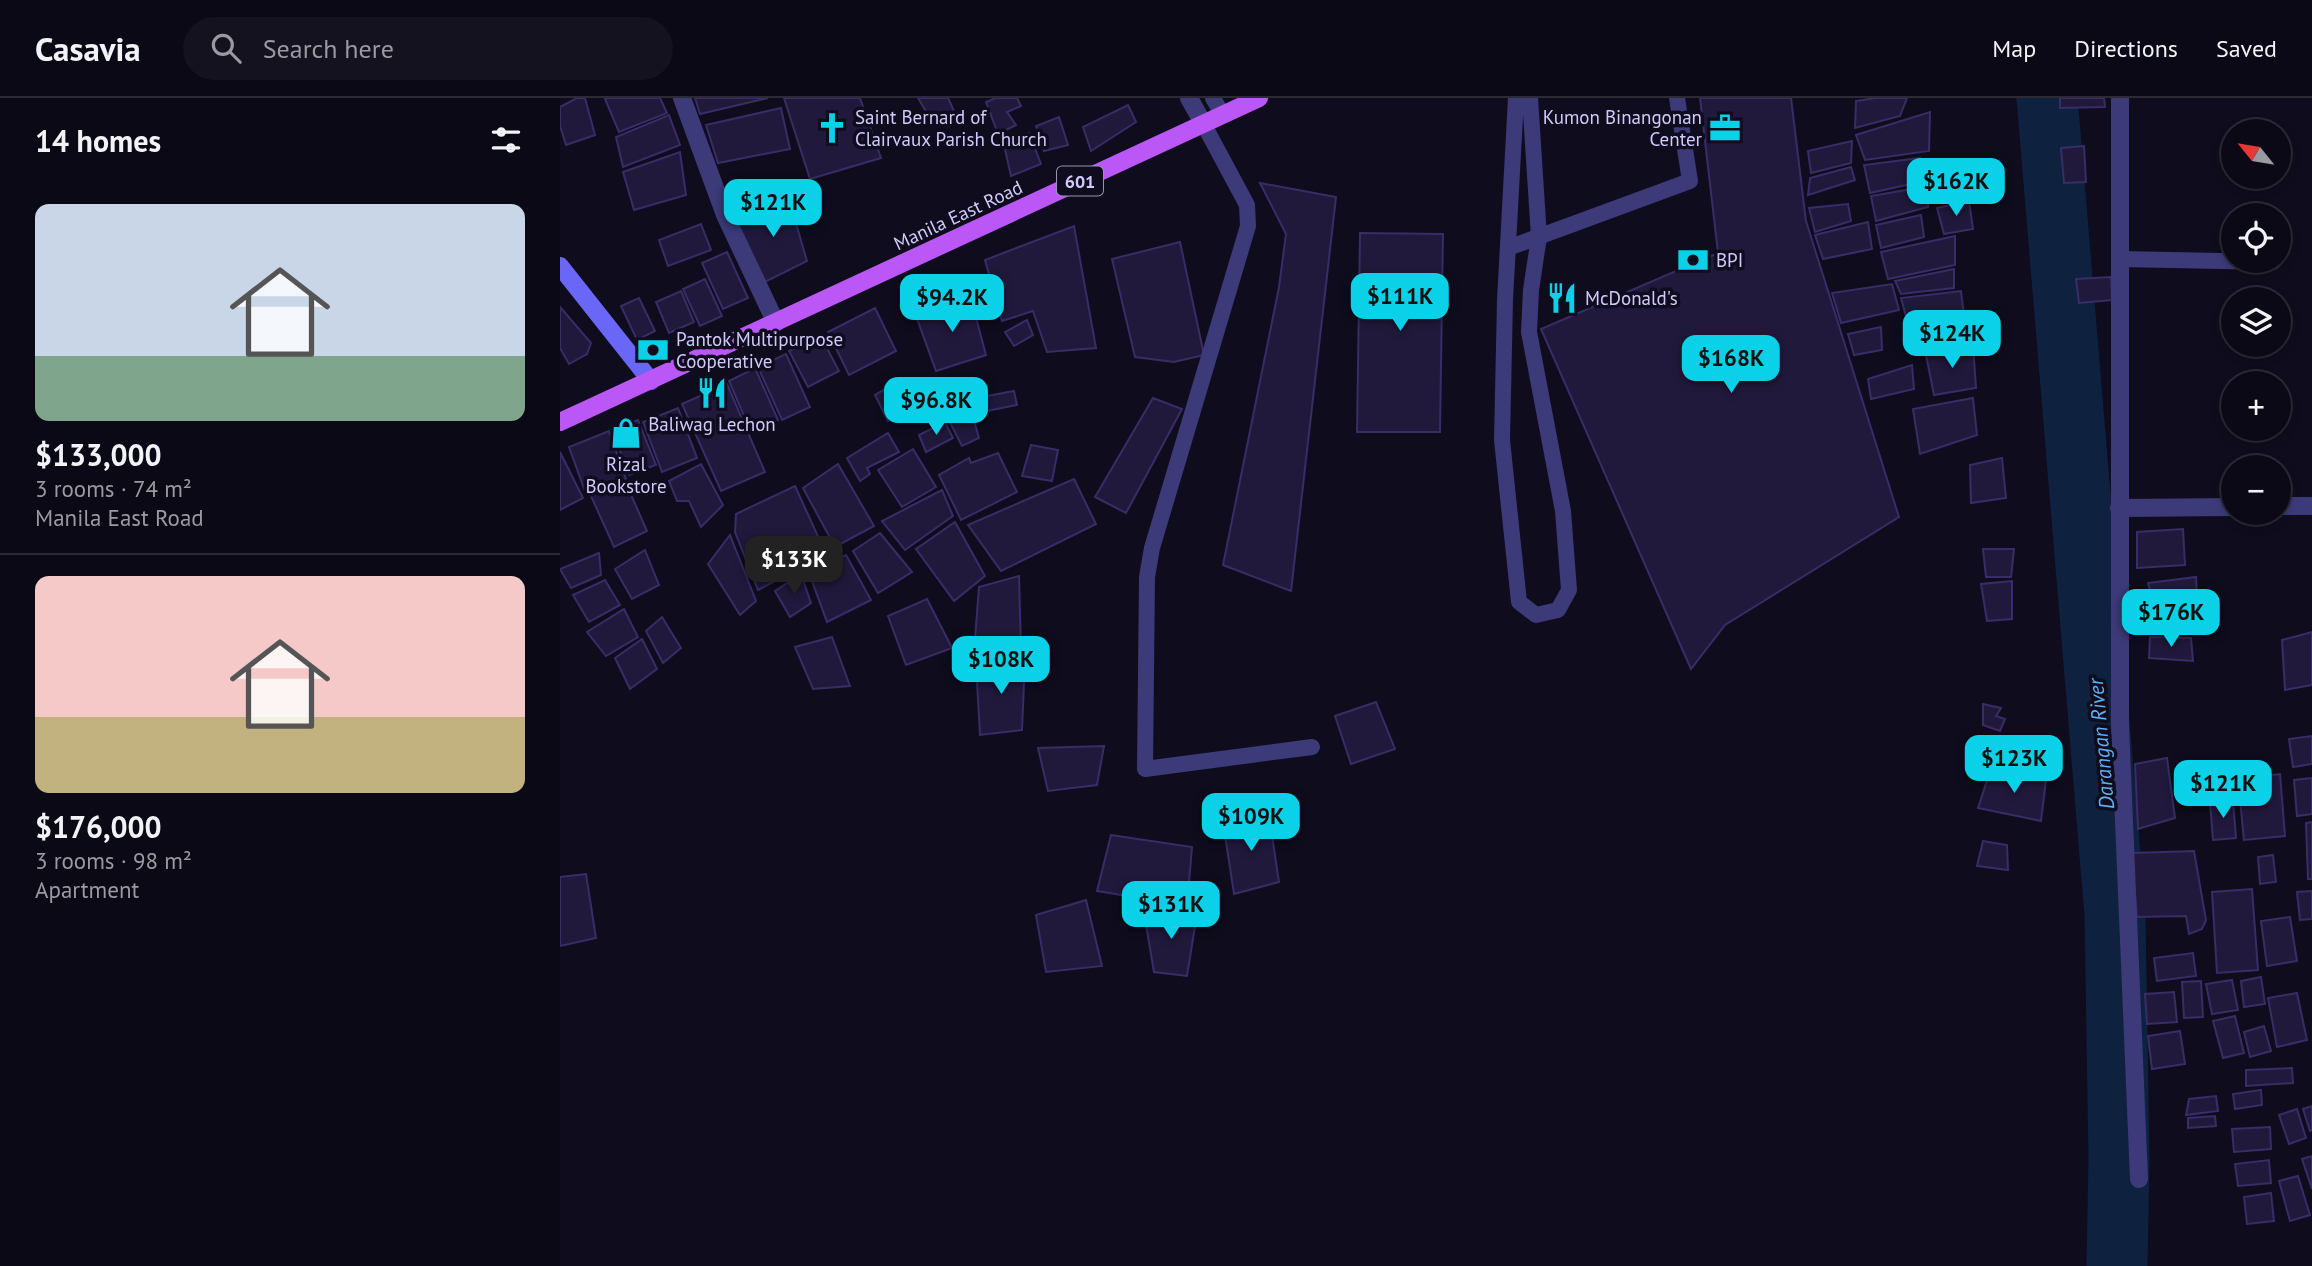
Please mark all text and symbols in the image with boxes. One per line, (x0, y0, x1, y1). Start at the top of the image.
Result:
search box (183, 17, 673, 80)
text: Casavia (35, 27, 141, 70)
icon: search (207, 29, 245, 67)
text: Search here (263, 32, 394, 65)
text: Map (1992, 33, 2036, 64)
text: Directions (2074, 33, 2178, 64)
text: Saved (2216, 33, 2277, 64)
place label: Saint Bernard of Clairvaux Parish Church (855, 105, 1047, 151)
place label: Kumon Binangonan Center (1543, 105, 1703, 151)
church icon: Saint Bernard of Clairvaux Parish Church (815, 111, 849, 145)
office icon: Kumon Binangonan Center (1708, 111, 1742, 145)
north arrow (2221, 119, 2291, 189)
map controls (2221, 119, 2291, 525)
text: 14 homes (35, 121, 161, 160)
icon: filters (487, 121, 525, 159)
pin: $162K (1907, 158, 2005, 218)
road number: 601 (1057, 166, 1103, 196)
text: $162K (1923, 166, 1989, 195)
street label: Manila East Road (890, 175, 1026, 255)
pin: $121K (724, 180, 822, 239)
text: $121K (740, 187, 806, 216)
button: locate (2221, 203, 2291, 273)
bank icon: BPI (1676, 243, 1710, 277)
place label: BPI (1716, 248, 1743, 272)
icon: home (217, 249, 343, 375)
pin: $94.2K (895, 274, 1009, 334)
pin: $111K (1351, 274, 1449, 333)
text: $111K (1367, 281, 1433, 310)
restaurant icon: McDonald's (1545, 281, 1579, 315)
text: $94.2K (916, 282, 988, 311)
place label: McDonald's (1585, 286, 1678, 310)
button: layers (2221, 287, 2291, 357)
pin: $124K (1903, 310, 2001, 370)
text: $124K (1919, 318, 1985, 347)
place label: Pantok Multipurpose Cooperative (676, 327, 843, 373)
bank icon: Pantok Multipurpose Cooperative (636, 333, 670, 367)
pin: $168K (1682, 336, 1780, 395)
text: $168K (1698, 343, 1764, 372)
button: + (2221, 371, 2291, 441)
restaurant icon: Baliwag Lechon (695, 376, 729, 410)
pin: $96.8K (879, 378, 993, 437)
text: $96.8K (900, 385, 972, 414)
place label: Baliwag Lechon (648, 412, 776, 436)
shop icon: Rizal Bookstore (609, 416, 643, 450)
text: $133,000 (35, 435, 162, 474)
place label: Rizal Bookstore (585, 452, 667, 498)
button: − (2221, 455, 2291, 525)
text: 3 rooms · 74 m² (35, 474, 192, 503)
text: Manila East Road (35, 503, 204, 532)
pin: $133K (745, 536, 843, 596)
text: $133K (761, 544, 827, 573)
pin: $176K (2122, 589, 2220, 649)
text: $176K (2138, 597, 2204, 626)
icon: home (217, 621, 343, 747)
pin: $108K (952, 636, 1050, 696)
text: $108K (968, 644, 1034, 673)
water label: Darangan River (2082, 675, 2120, 811)
pin: $123K (1965, 736, 2063, 795)
text: $123K (1981, 743, 2047, 772)
pin: $121K (2174, 760, 2272, 820)
text: $121K (2190, 768, 2256, 797)
pin: $109K (1202, 794, 1300, 853)
text: $109K (1218, 801, 1284, 830)
text: $176,000 (35, 807, 162, 846)
text: 3 rooms · 98 m² (35, 846, 192, 875)
text: Apartment (35, 875, 139, 904)
pin: $131K (1122, 882, 1220, 941)
text: $131K (1138, 889, 1204, 918)

